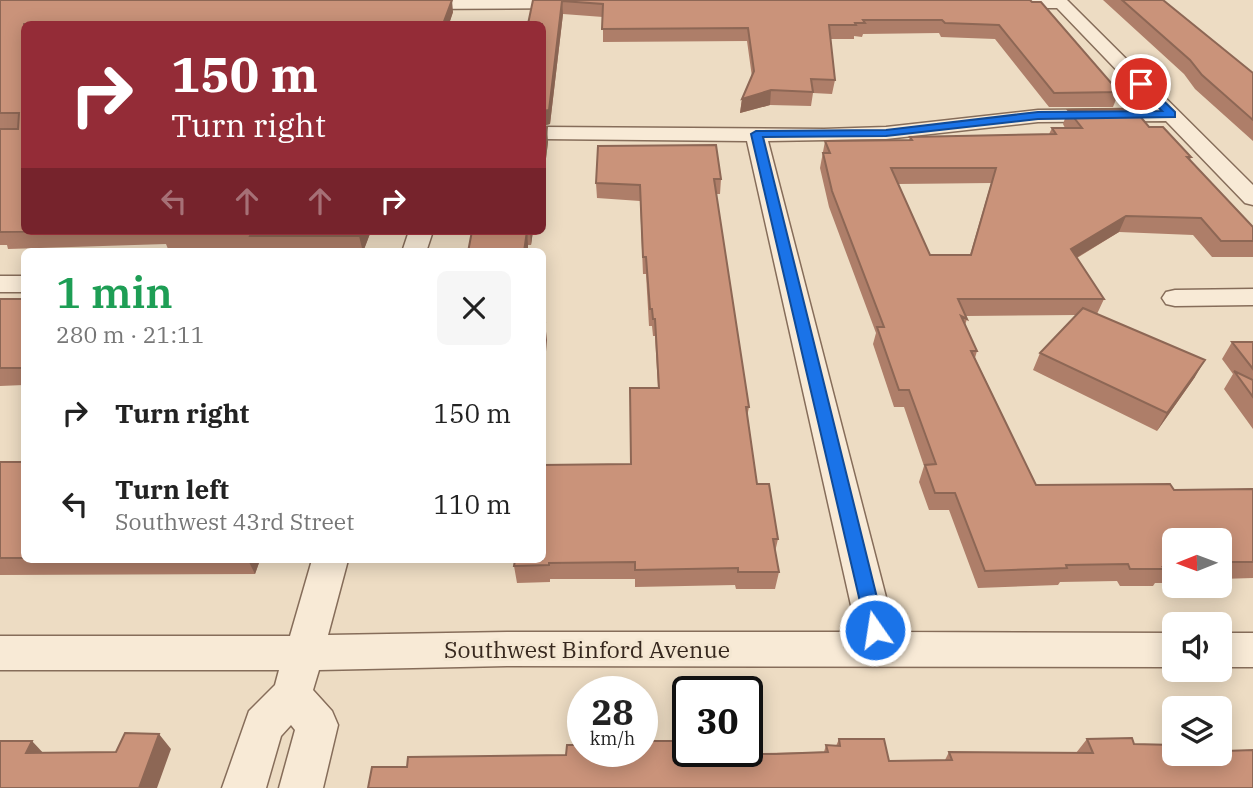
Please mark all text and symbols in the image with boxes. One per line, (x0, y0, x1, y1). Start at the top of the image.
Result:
text: 150 m (171, 42, 318, 105)
icon: right (56, 49, 147, 140)
pin (1111, 54, 1171, 114)
icon: arrive (1122, 65, 1160, 103)
text: Turn right (171, 104, 326, 146)
icon: left (155, 182, 193, 220)
icon: ahead (228, 182, 266, 220)
icon: ahead (301, 182, 339, 220)
icon: right (374, 182, 412, 220)
text: 1 min (56, 265, 173, 320)
button: close (437, 271, 511, 345)
text: 280 m · 21:11 (56, 319, 205, 349)
icon: right (56, 394, 94, 432)
text: Turn right (115, 396, 249, 430)
text: 150 m (433, 396, 511, 430)
text: Turn left (115, 472, 229, 506)
icon: left (56, 485, 94, 523)
text: 110 m (433, 487, 511, 521)
text: Southwest 43rd Street (115, 506, 354, 536)
north arrow (1162, 528, 1232, 598)
map controls (1162, 528, 1232, 766)
position arrow (838, 593, 912, 667)
button: sound (1162, 612, 1232, 682)
street label: Southwest Binford Avenue (444, 634, 730, 664)
speed limit sign: 30 (672, 676, 763, 767)
text: 28 (591, 689, 634, 735)
button: layers (1162, 696, 1232, 766)
text: km/h (590, 727, 635, 750)

